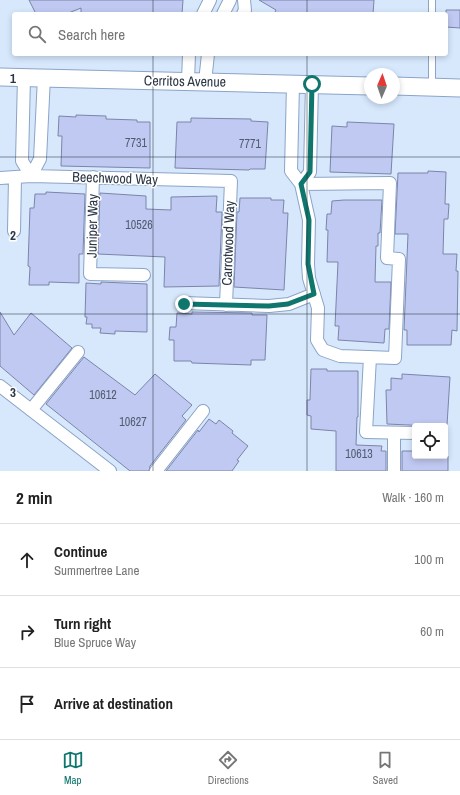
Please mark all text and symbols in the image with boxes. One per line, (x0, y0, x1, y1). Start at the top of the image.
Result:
search box (12, 12, 448, 56)
icon: search (26, 23, 48, 45)
text: Search here (58, 24, 125, 45)
north arrow (364, 68, 400, 104)
text: 1 (10, 70, 16, 87)
street label: Cerritos Avenue (144, 71, 226, 91)
route start (303, 75, 321, 93)
house number: 7731 (125, 135, 147, 151)
house number: 7771 (239, 136, 261, 152)
street label: Beechwood Way (72, 168, 158, 188)
street label: Juniper Way (82, 194, 102, 258)
street label: Carrotwood Way (218, 200, 238, 286)
house number: 10526 (125, 217, 153, 233)
text: 2 (10, 227, 16, 244)
route end (175, 295, 193, 313)
text: 3 (10, 384, 16, 401)
house number: 10612 (89, 387, 117, 403)
house number: 10627 (119, 414, 147, 430)
map controls (412, 423, 448, 459)
button: locate (412, 423, 448, 459)
house number: 10613 (345, 446, 373, 462)
text: 2 min (16, 486, 52, 509)
text: Walk · 160 m (382, 489, 444, 506)
text: Continue (54, 541, 107, 562)
icon: ahead (16, 549, 38, 571)
text: 100 m (414, 551, 444, 568)
text: Summertree Lane (54, 562, 139, 579)
text: Turn right (54, 613, 111, 634)
icon: right (16, 621, 38, 643)
text: 60 m (420, 623, 444, 640)
text: Blue Spruce Way (54, 634, 136, 651)
icon: arrive (16, 693, 38, 715)
text: Arrive at destination (54, 693, 173, 714)
tab: Map (62, 749, 84, 787)
tab: Directions (208, 749, 249, 787)
tab: Saved (373, 749, 398, 787)

